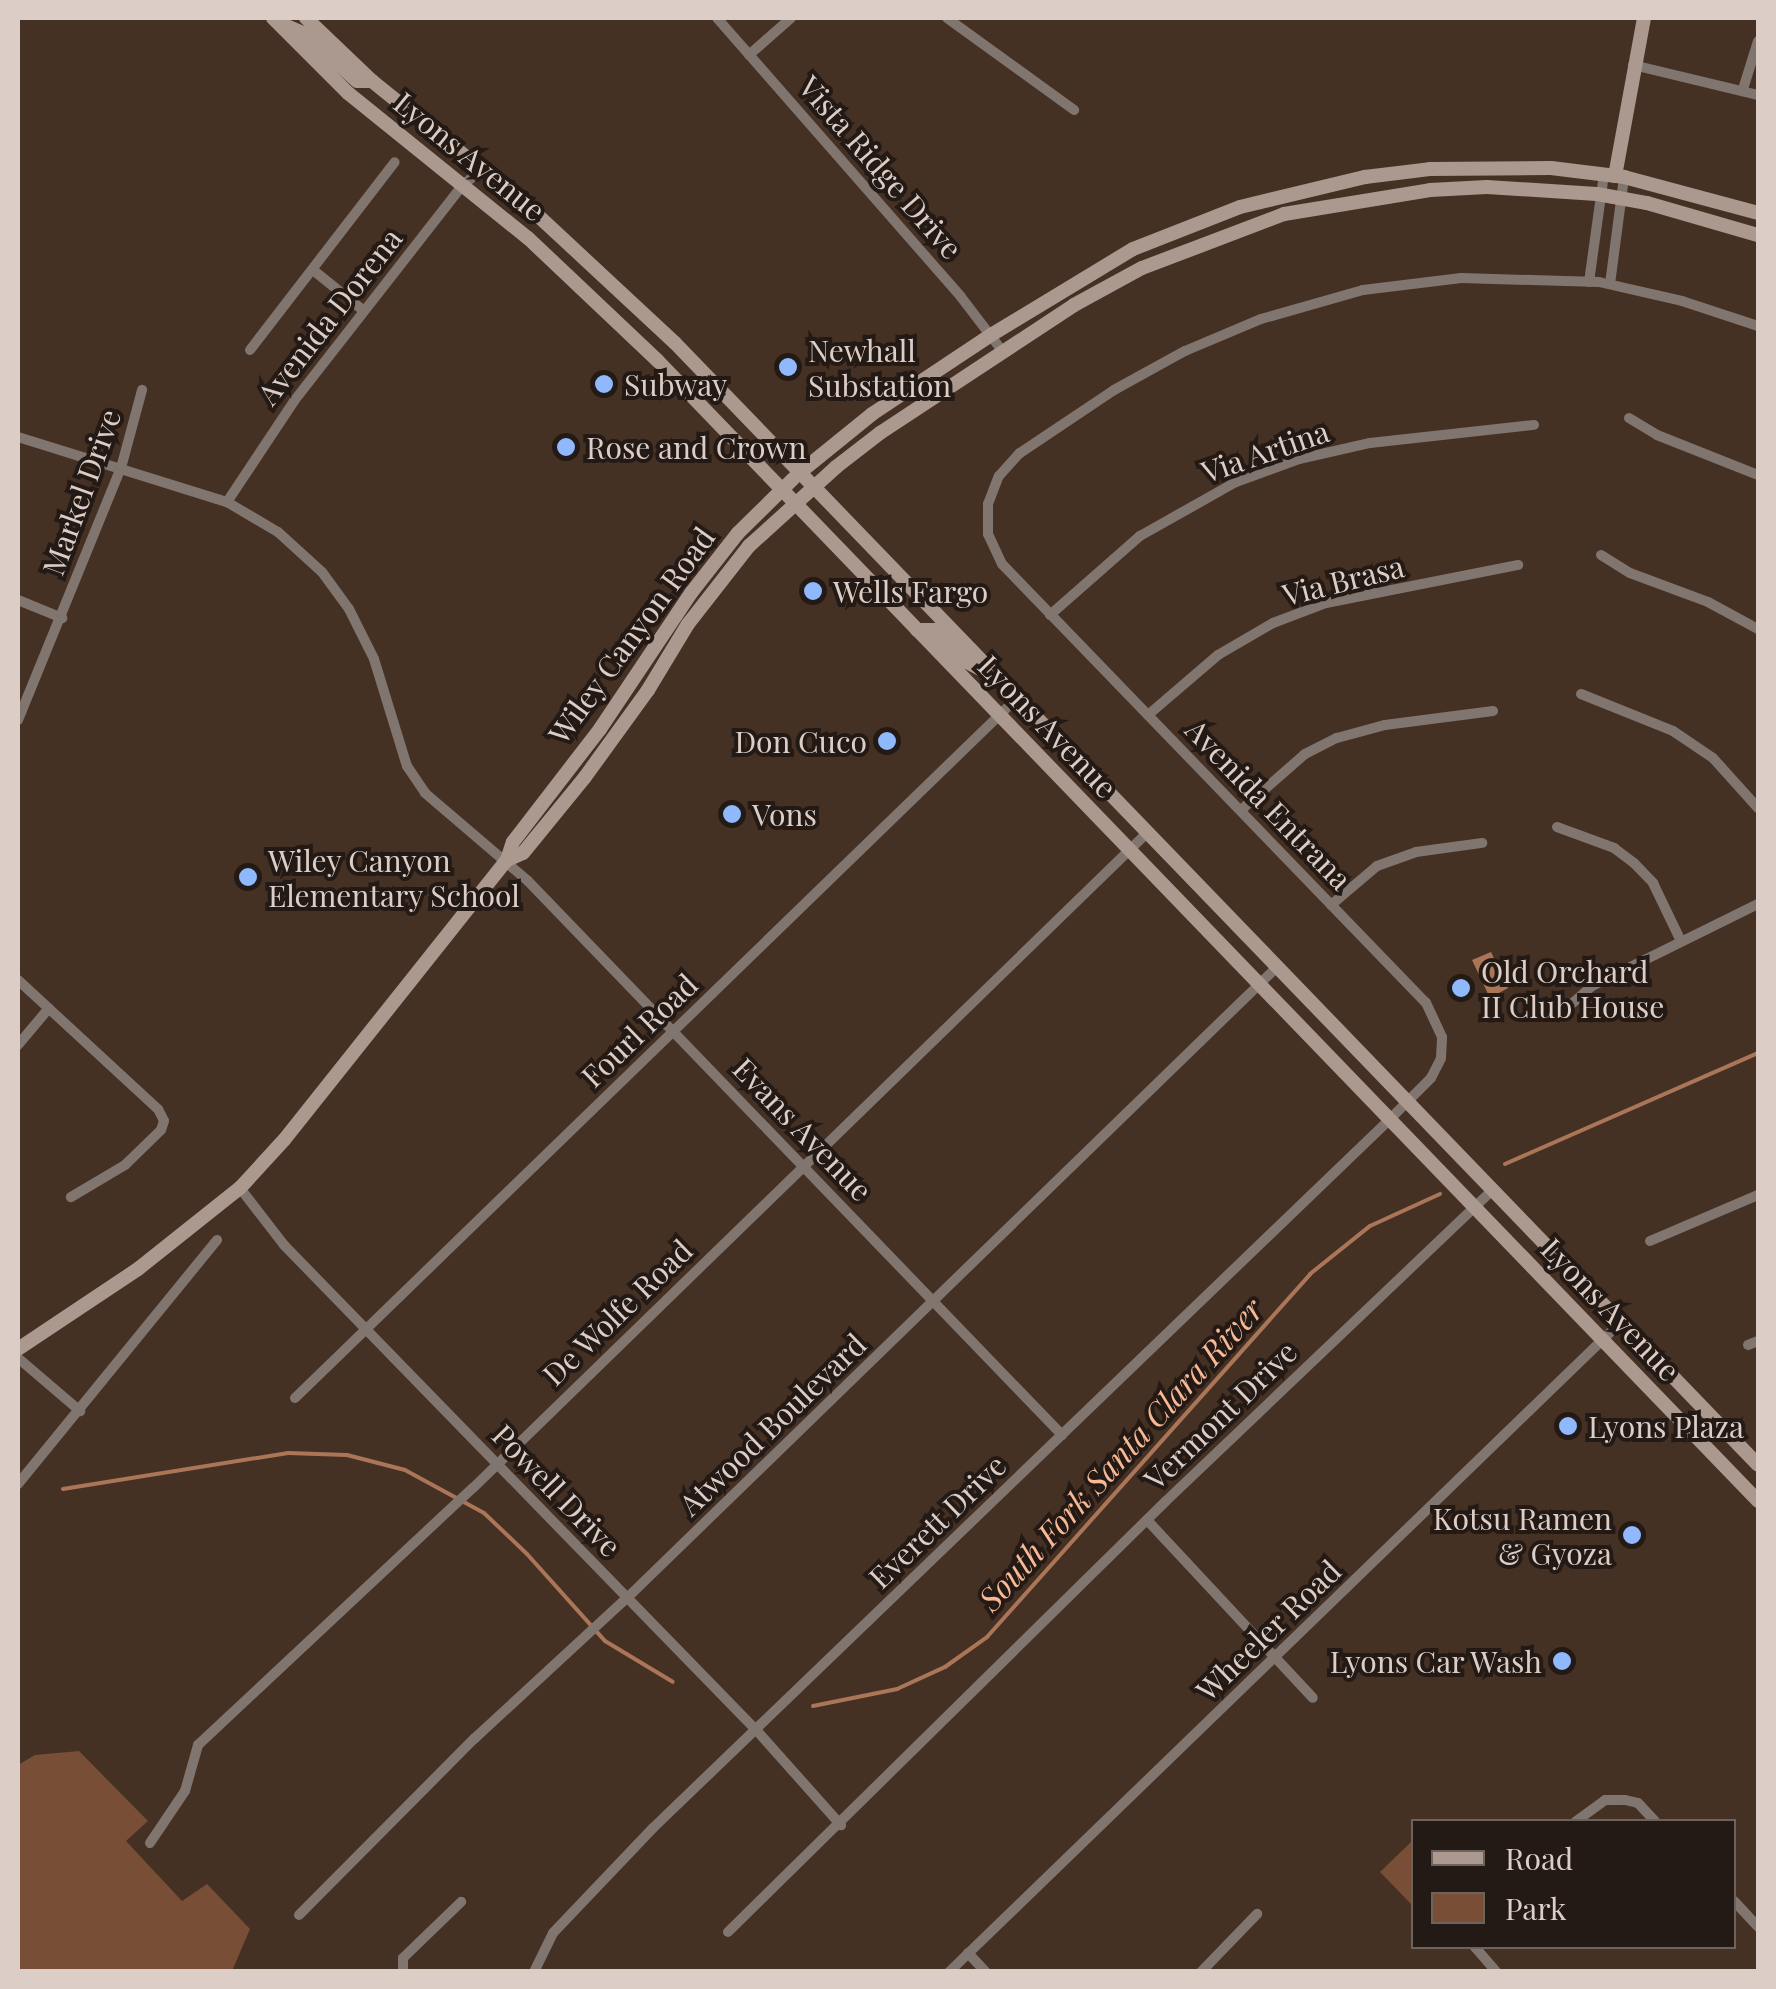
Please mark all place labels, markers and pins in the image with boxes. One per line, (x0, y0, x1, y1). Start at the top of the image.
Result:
place label: Newhall Substation (808, 332, 951, 402)
marker: Newhall Substation (777, 356, 799, 378)
place label: Subway (624, 366, 727, 402)
marker: Subway (593, 373, 615, 395)
place label: Rose and Crown (586, 429, 806, 465)
marker: Rose and Crown (555, 436, 577, 458)
place label: Wells Fargo (833, 573, 988, 609)
marker: Wells Fargo (802, 580, 824, 602)
place label: Don Cuco (734, 723, 867, 759)
marker: Don Cuco (876, 730, 898, 752)
place label: Vons (752, 796, 817, 832)
marker: Vons (721, 803, 743, 825)
place label: Wiley Canyon Elementary School (268, 842, 521, 912)
marker: Wiley Canyon Elementary School (237, 866, 259, 888)
place label: Old Orchard II Club House (1481, 953, 1664, 1024)
marker: Old Orchard II Club House (1450, 977, 1472, 999)
place label: Lyons Plaza (1588, 1408, 1744, 1444)
marker: Lyons Plaza (1557, 1415, 1579, 1437)
place label: Kotsu Ramen & Gyoza (1433, 1500, 1612, 1570)
marker: Kotsu Ramen & Gyoza (1621, 1524, 1643, 1546)
place label: Lyons Car Wash (1328, 1643, 1542, 1679)
marker: Lyons Car Wash (1551, 1650, 1573, 1672)

